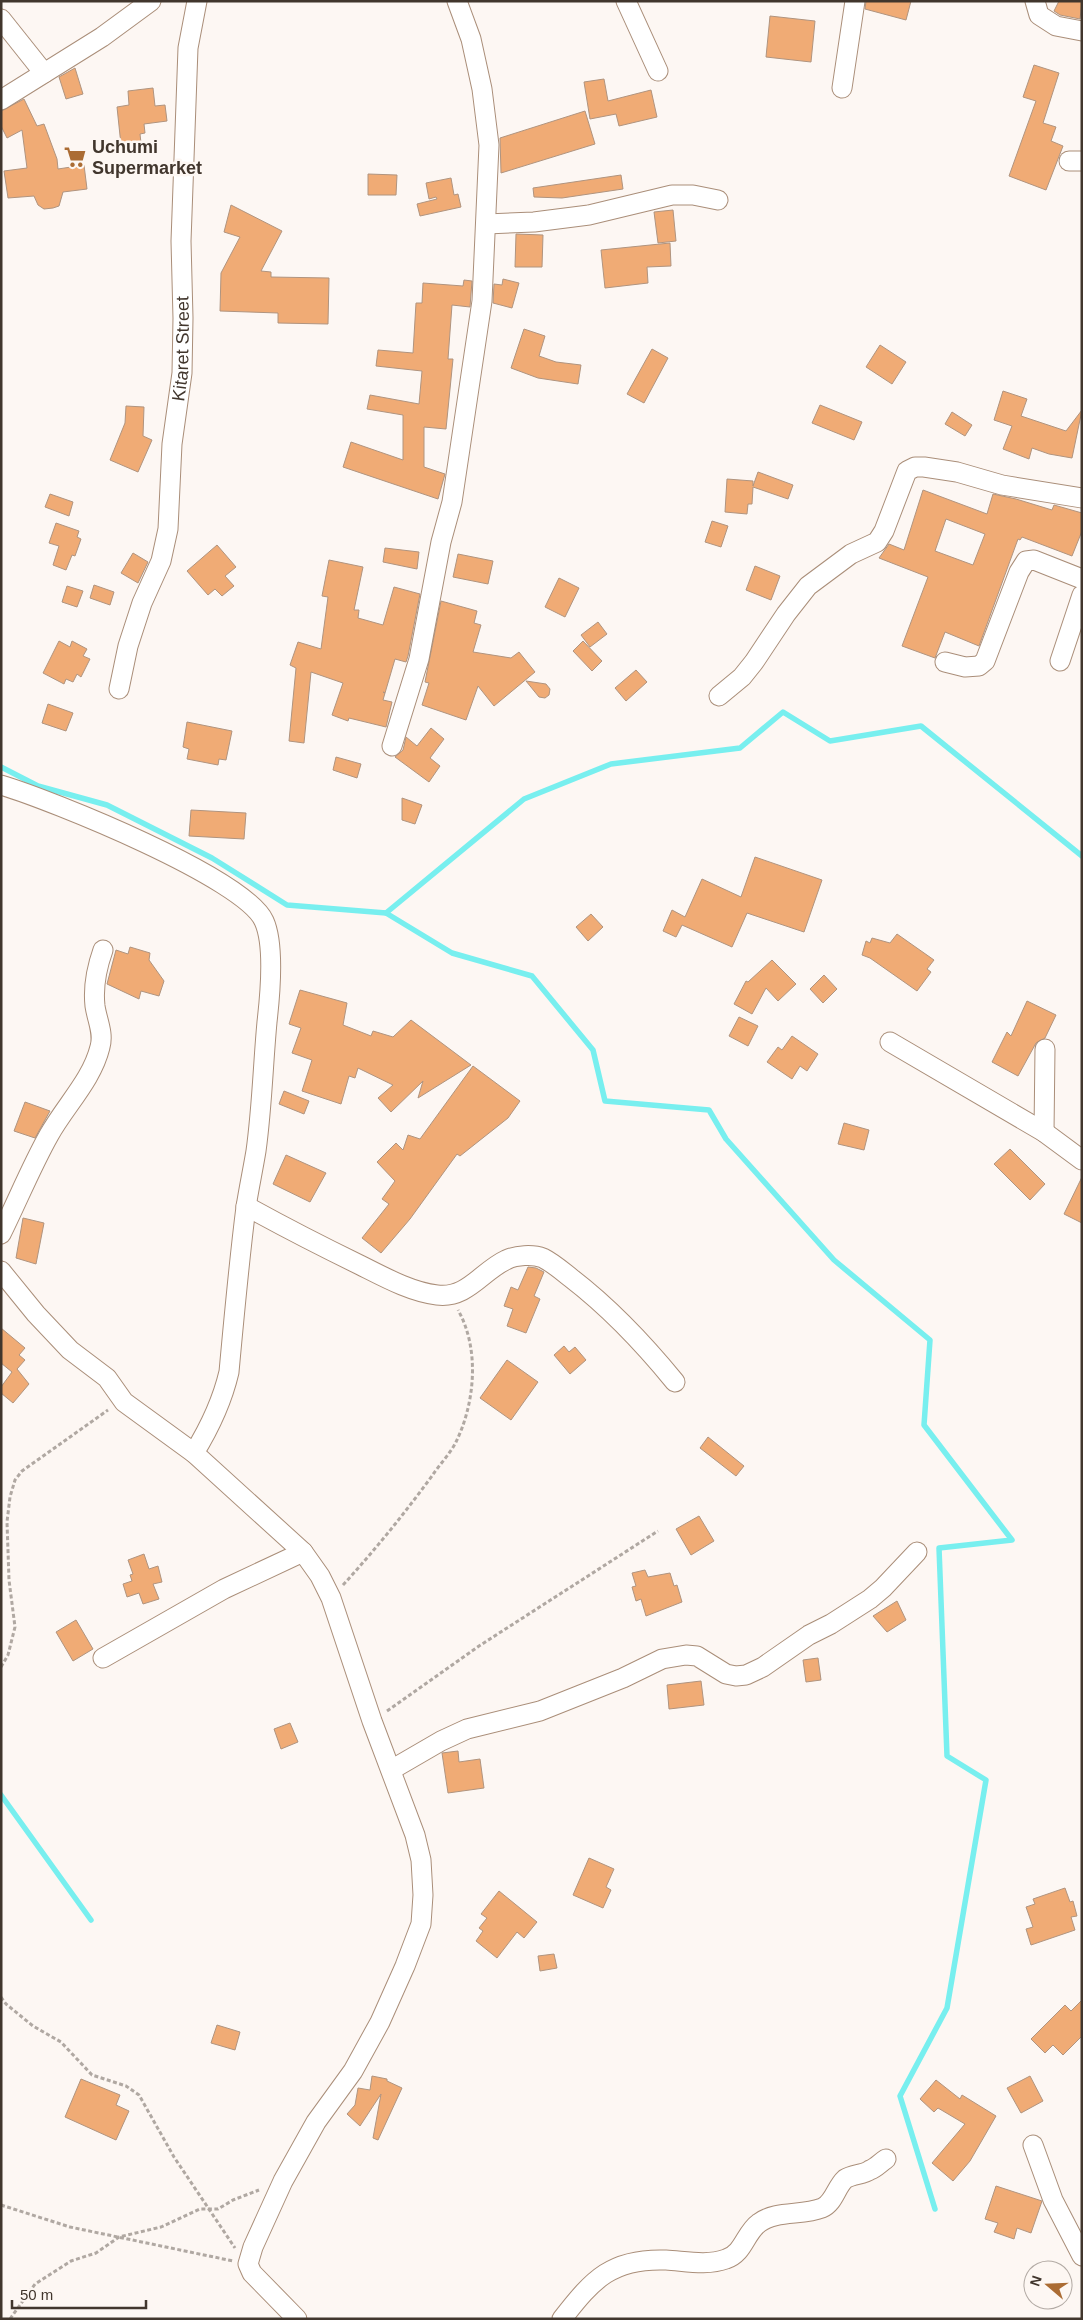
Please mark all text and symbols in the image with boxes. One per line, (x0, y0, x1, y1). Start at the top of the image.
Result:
place label: Uchumi Supermarket (92, 137, 202, 178)
supermarket icon: Uchumi Supermarket (62, 144, 88, 170)
street label: Kitaret Street (168, 296, 193, 403)
north arrow (1023, 2260, 1073, 2310)
text: N (1026, 2273, 1045, 2288)
scale bar (12, 2278, 146, 2310)
text: 50 m (20, 2286, 53, 2303)

